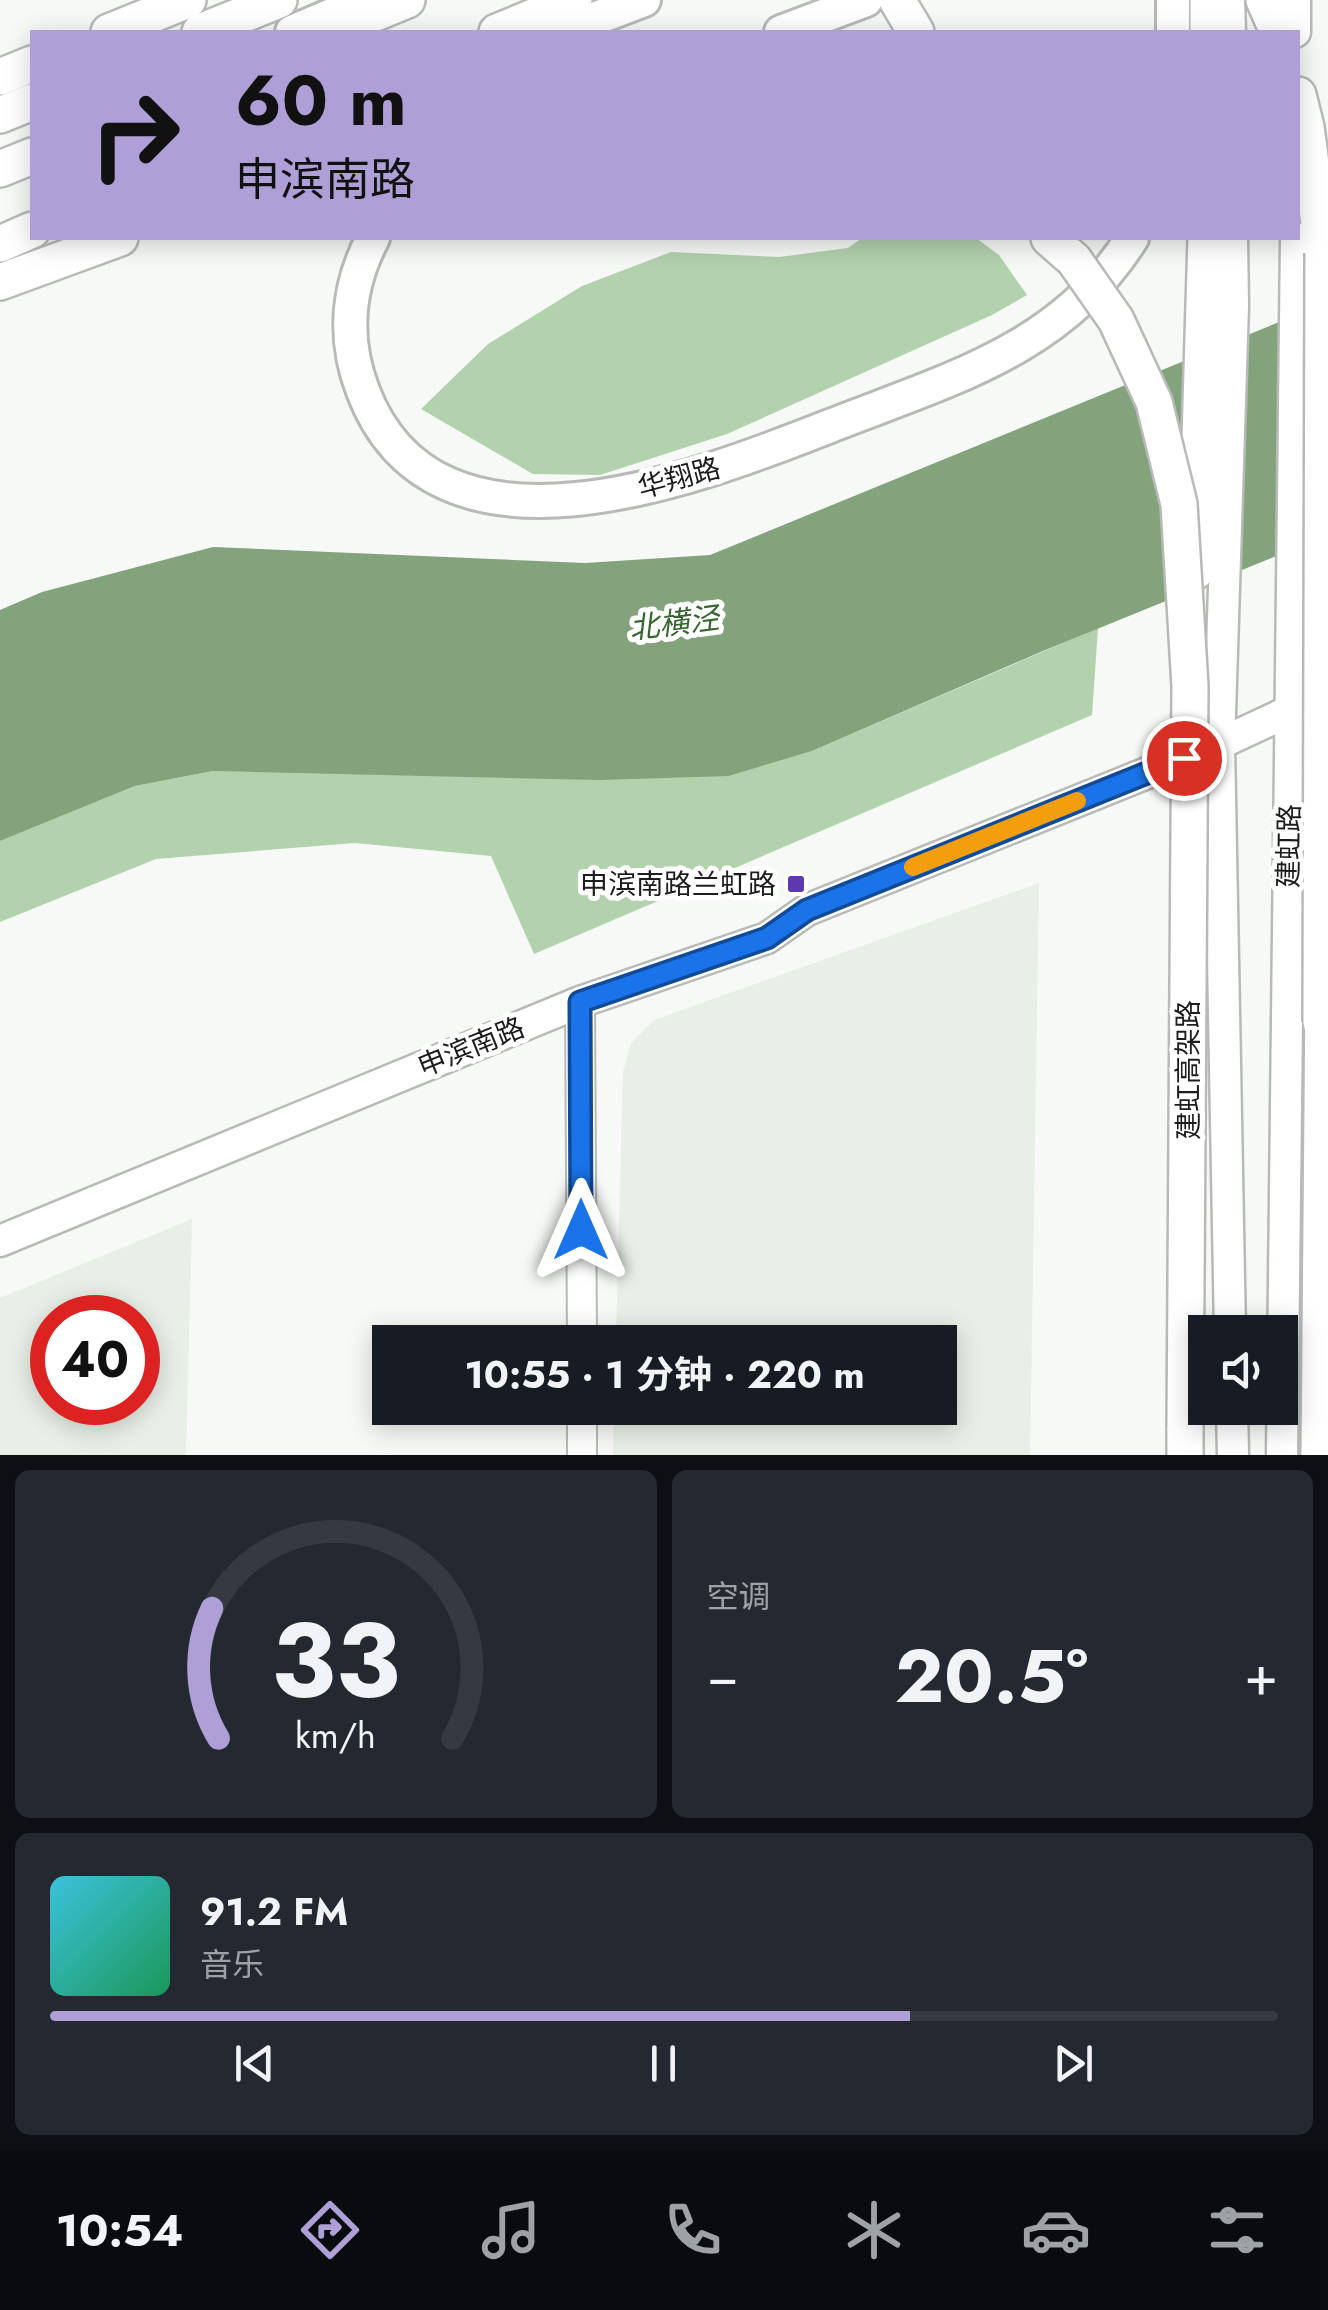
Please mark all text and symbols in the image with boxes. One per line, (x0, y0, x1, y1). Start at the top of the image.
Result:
text: 60 m (235, 50, 407, 151)
icon: right (70, 70, 200, 200)
text: 申滨南路 (235, 147, 415, 212)
street label: 华翔路 (633, 447, 725, 509)
water label: 北横泾 (627, 596, 724, 650)
pin (1142, 716, 1227, 801)
icon: arrive (1157, 731, 1212, 786)
street label: 建虹路 (1268, 804, 1310, 888)
place label: 申滨南路兰虹路 (580, 864, 776, 905)
marker: 申滨南路兰虹路 (785, 873, 807, 895)
street label: 建虹高架路 (1168, 1000, 1209, 1140)
street label: 申滨南路 (411, 1007, 531, 1087)
position arrow (529, 1178, 633, 1282)
speed limit sign: 40 (30, 1295, 160, 1425)
map controls (1188, 1315, 1298, 1425)
button: sound (1188, 1315, 1298, 1425)
text: 10:55 · 1 分钟 · 220 m (464, 1347, 865, 1402)
text: 空调 (707, 1574, 771, 1620)
text: 33 (271, 1585, 400, 1735)
text: 20.5° (895, 1622, 1088, 1730)
text: − (707, 1636, 739, 1716)
text: + (1244, 1636, 1278, 1716)
text: km/h (295, 1710, 376, 1761)
text: 91.2 FM (200, 1884, 348, 1939)
text: 音乐 (200, 1942, 264, 1988)
icon: previous (227, 2036, 282, 2091)
icon: pause (636, 2036, 691, 2091)
icon: next (1046, 2036, 1101, 2091)
icon: directions (295, 2195, 365, 2265)
icon: music (476, 2195, 546, 2265)
icon: phone (658, 2195, 728, 2265)
icon: climate (839, 2195, 909, 2265)
icon: car (1021, 2195, 1091, 2265)
icon: filters (1202, 2195, 1272, 2265)
text: 10:54 (56, 2198, 183, 2263)

